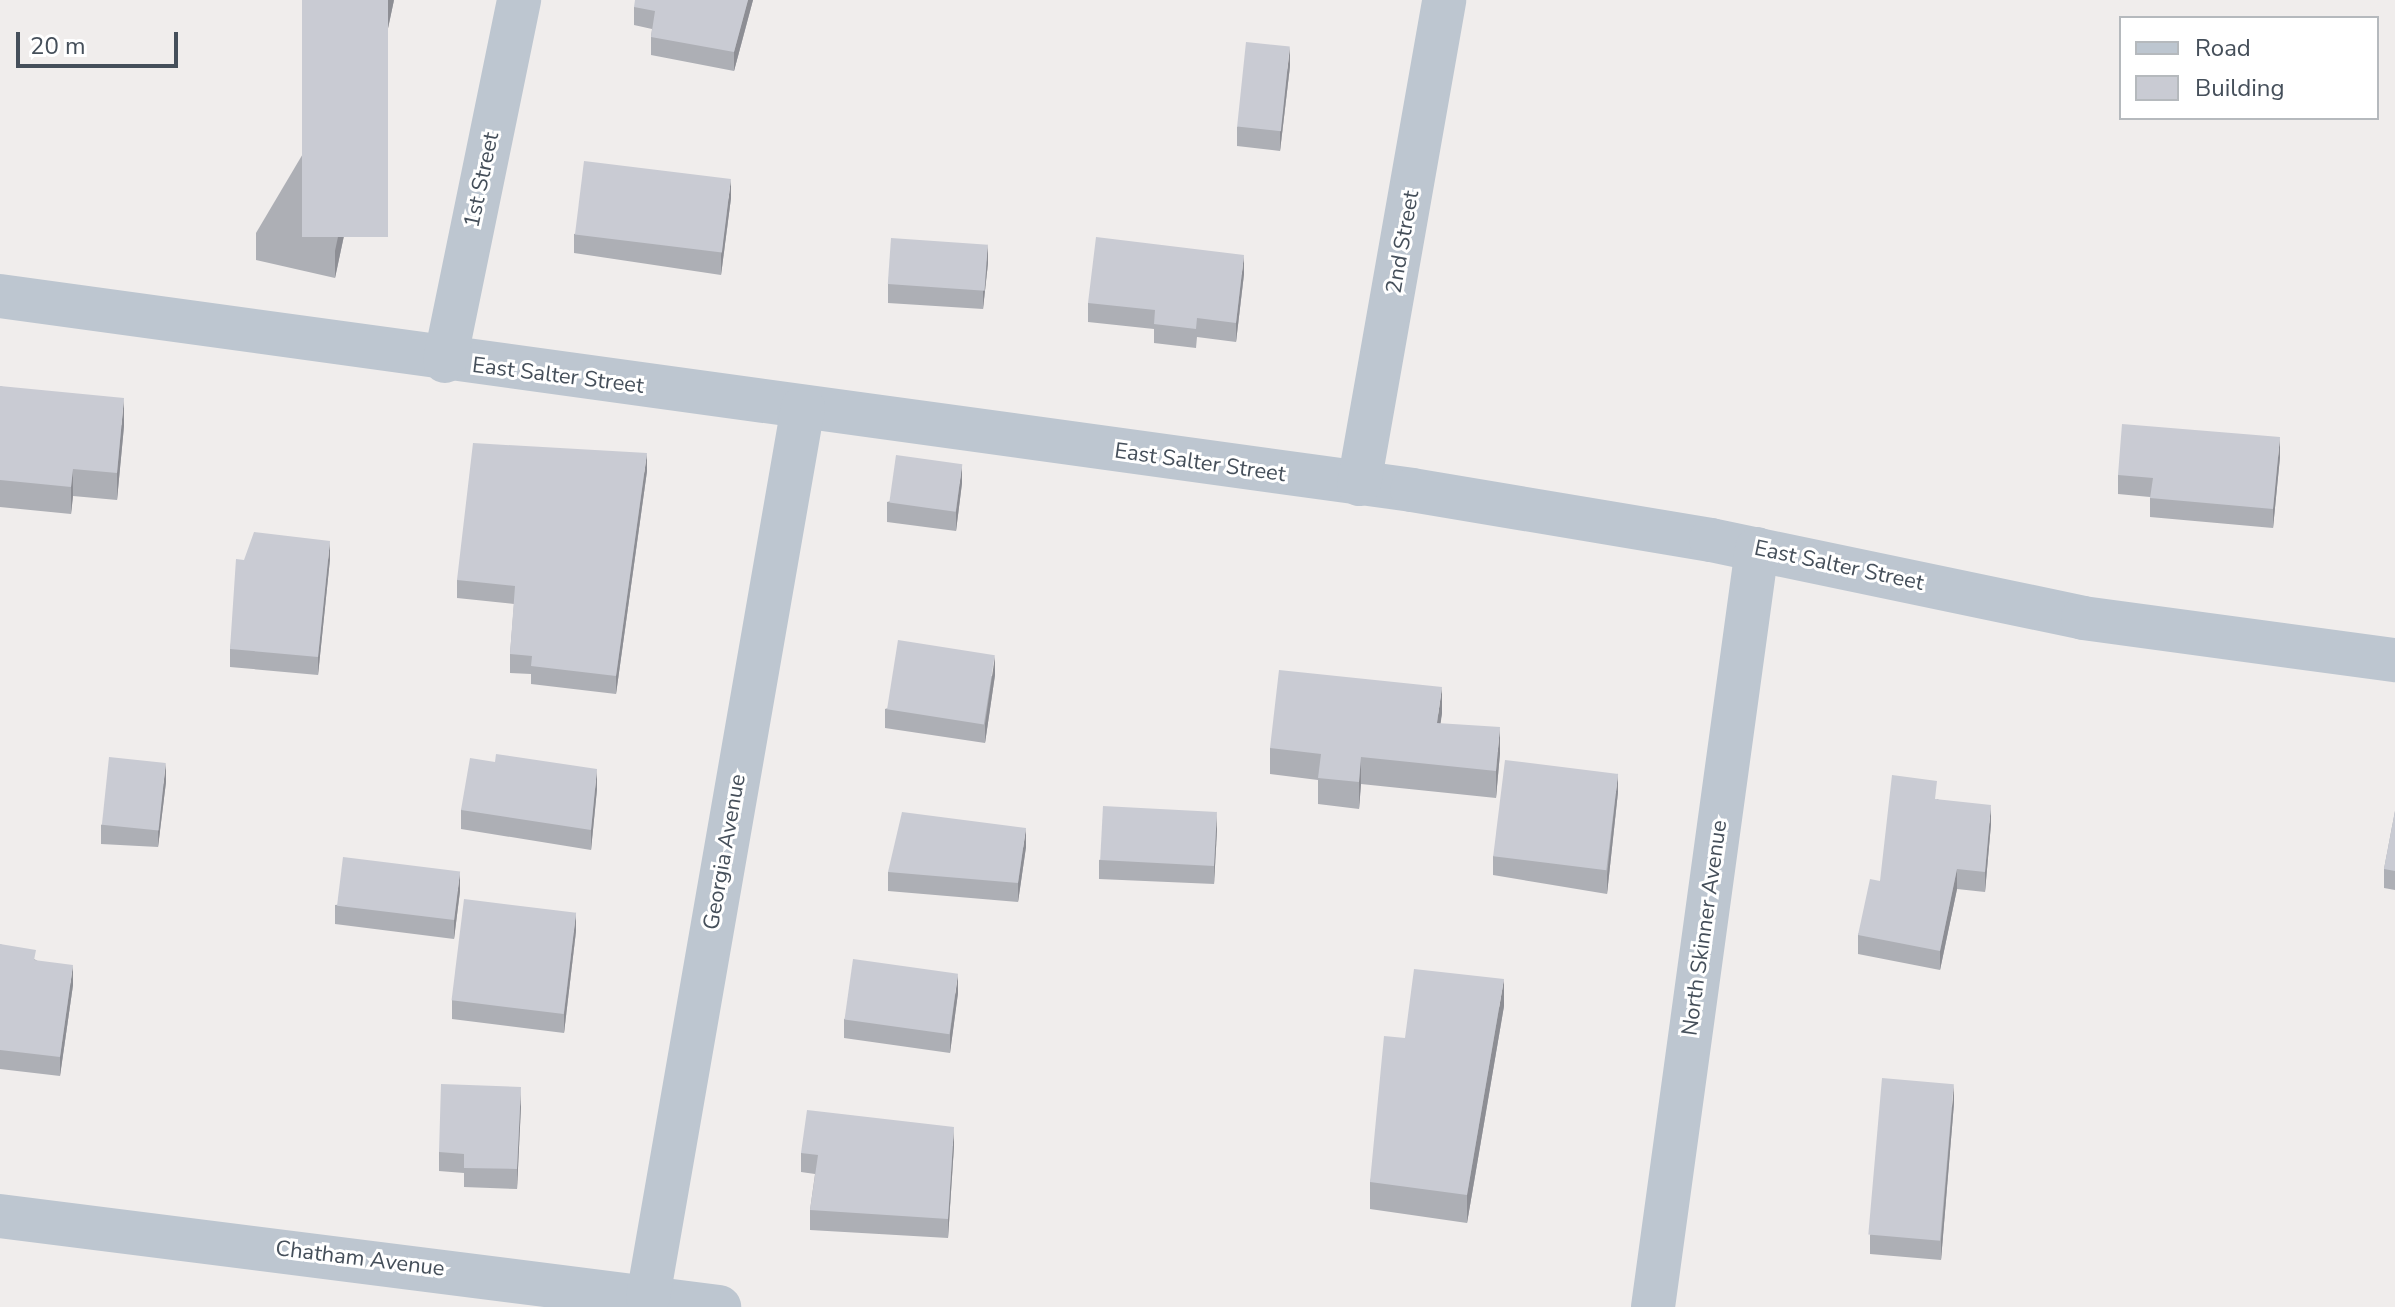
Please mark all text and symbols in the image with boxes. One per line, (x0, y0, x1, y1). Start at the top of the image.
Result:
scale bar (20, 16, 182, 66)
legend (2119, 16, 2379, 120)
text: 20 m (30, 30, 86, 62)
text: Road (2195, 32, 2251, 64)
text: Building (2195, 72, 2285, 104)
street label: 1st Street (459, 130, 505, 230)
street label: 2nd Street (1381, 188, 1425, 296)
street label: East Salter Street (471, 352, 645, 400)
street label: East Salter Street (1113, 438, 1287, 488)
street label: East Salter Street (1752, 535, 1926, 597)
street label: Georgia Avenue (698, 772, 752, 932)
street label: North Skinner Avenue (1677, 818, 1733, 1038)
street label: Chatham Avenue (274, 1236, 446, 1282)

